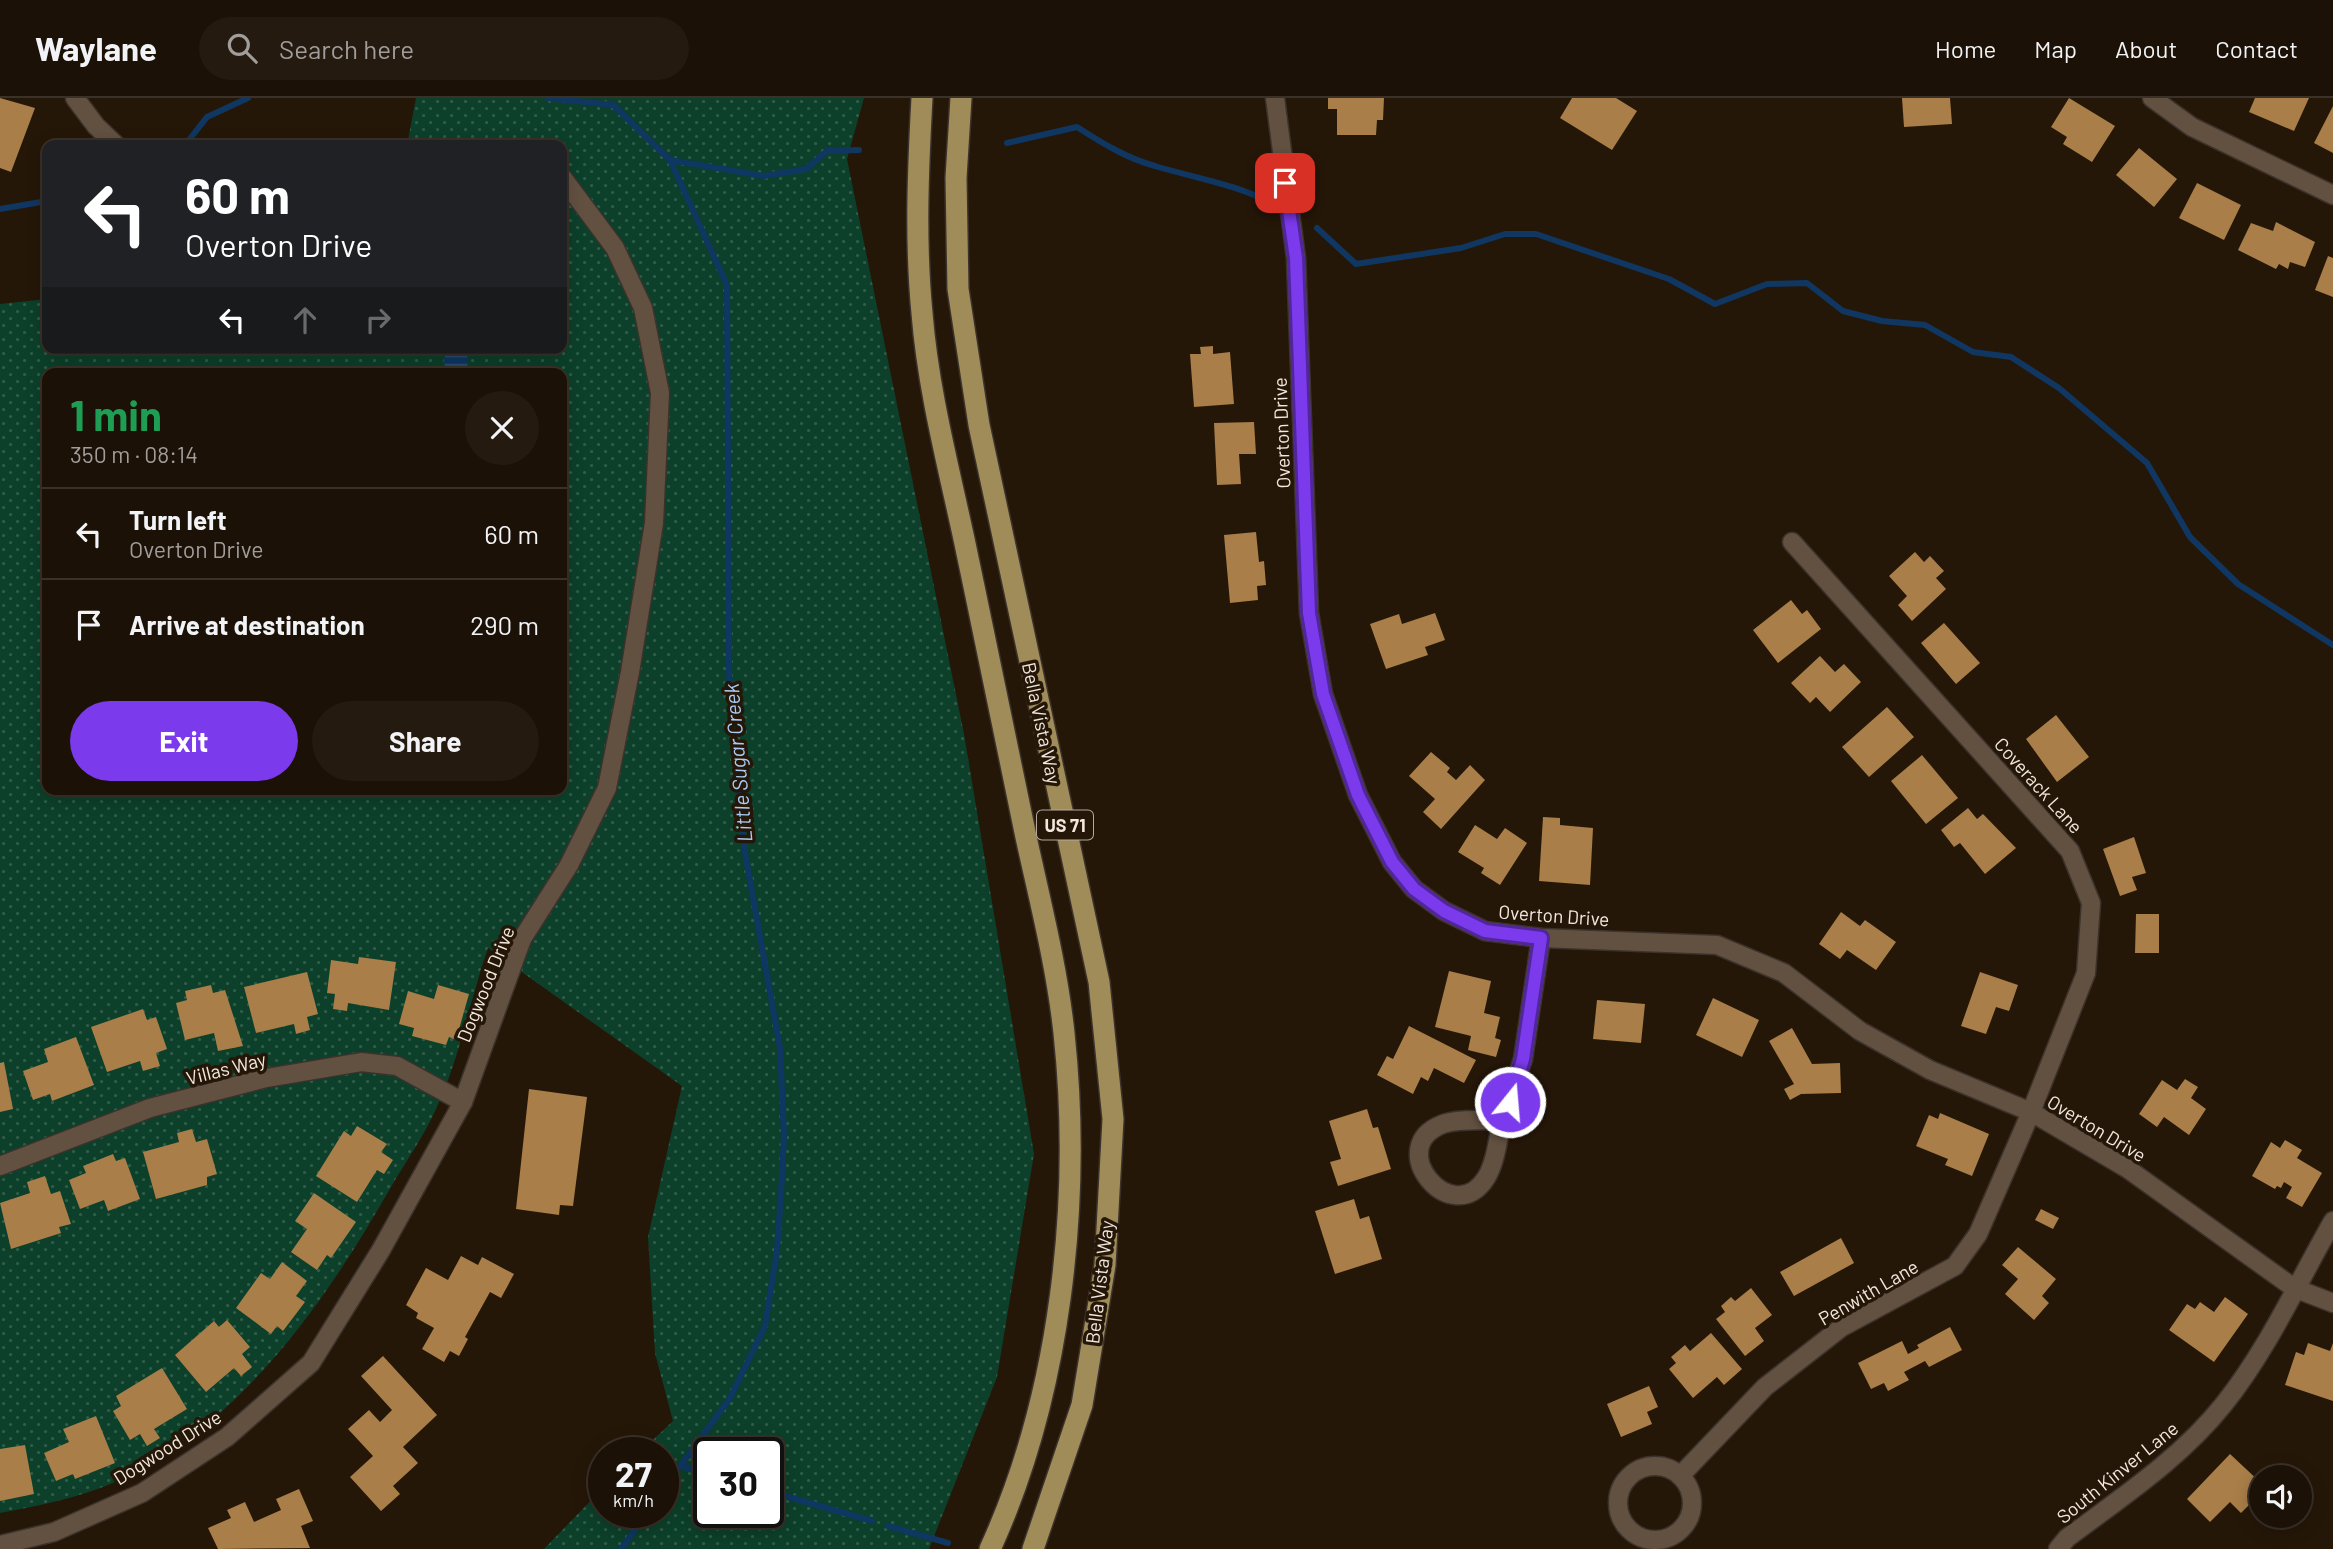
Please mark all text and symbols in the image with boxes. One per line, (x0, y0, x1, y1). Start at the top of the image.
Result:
search box (199, 17, 689, 80)
text: Waylane (35, 28, 157, 68)
icon: search (223, 29, 261, 67)
text: Search here (279, 33, 414, 64)
text: Home (1935, 34, 1996, 63)
text: Map (2034, 34, 2077, 63)
text: About (2115, 34, 2177, 63)
text: Contact (2215, 34, 2298, 63)
pin (1255, 153, 1315, 213)
icon: arrive (1266, 164, 1304, 202)
text: 60 m (185, 165, 290, 224)
icon: left (70, 168, 161, 259)
text: Overton Drive (185, 225, 372, 263)
icon: left (213, 301, 251, 339)
icon: ahead (286, 301, 324, 339)
icon: right (359, 301, 397, 339)
street label: Overton Drive (1268, 377, 1294, 489)
text: 1 min (70, 389, 162, 439)
button: close (465, 391, 539, 465)
text: 350 m · 08:14 (70, 440, 198, 468)
text: Turn left (129, 504, 227, 535)
icon: left (70, 515, 108, 553)
text: 60 m (484, 518, 539, 549)
text: Overton Drive (129, 535, 264, 563)
icon: arrive (70, 606, 108, 644)
text: Arrive at destination (129, 609, 365, 640)
text: 290 m (470, 609, 539, 640)
street label: Bella Vista Way (1018, 660, 1066, 786)
water label: Little Sugar Creek (718, 682, 756, 843)
button: Exit (70, 701, 298, 781)
button: Share (312, 701, 539, 781)
street label: Coverack Lane (1990, 732, 2088, 838)
road number: US 71 (1037, 810, 1093, 840)
street label: Overton Drive (1498, 900, 1610, 930)
street label: Dogwood Drive (451, 923, 519, 1045)
street label: Villas Way (184, 1047, 269, 1089)
position arrow (1473, 1065, 1547, 1139)
street label: Overton Drive (2043, 1090, 2151, 1166)
street label: Bella Vista Way (1080, 1219, 1118, 1345)
street label: Penwith Lane (1814, 1254, 1922, 1330)
street label: Dogwood Drive (109, 1405, 225, 1489)
street label: South Kinver Lane (2052, 1416, 2182, 1528)
speed limit sign: 30 (693, 1437, 784, 1528)
text: 27 (615, 1452, 652, 1494)
map controls (2249, 1465, 2312, 1528)
button: sound (2249, 1465, 2312, 1528)
text: km/h (613, 1489, 654, 1511)

